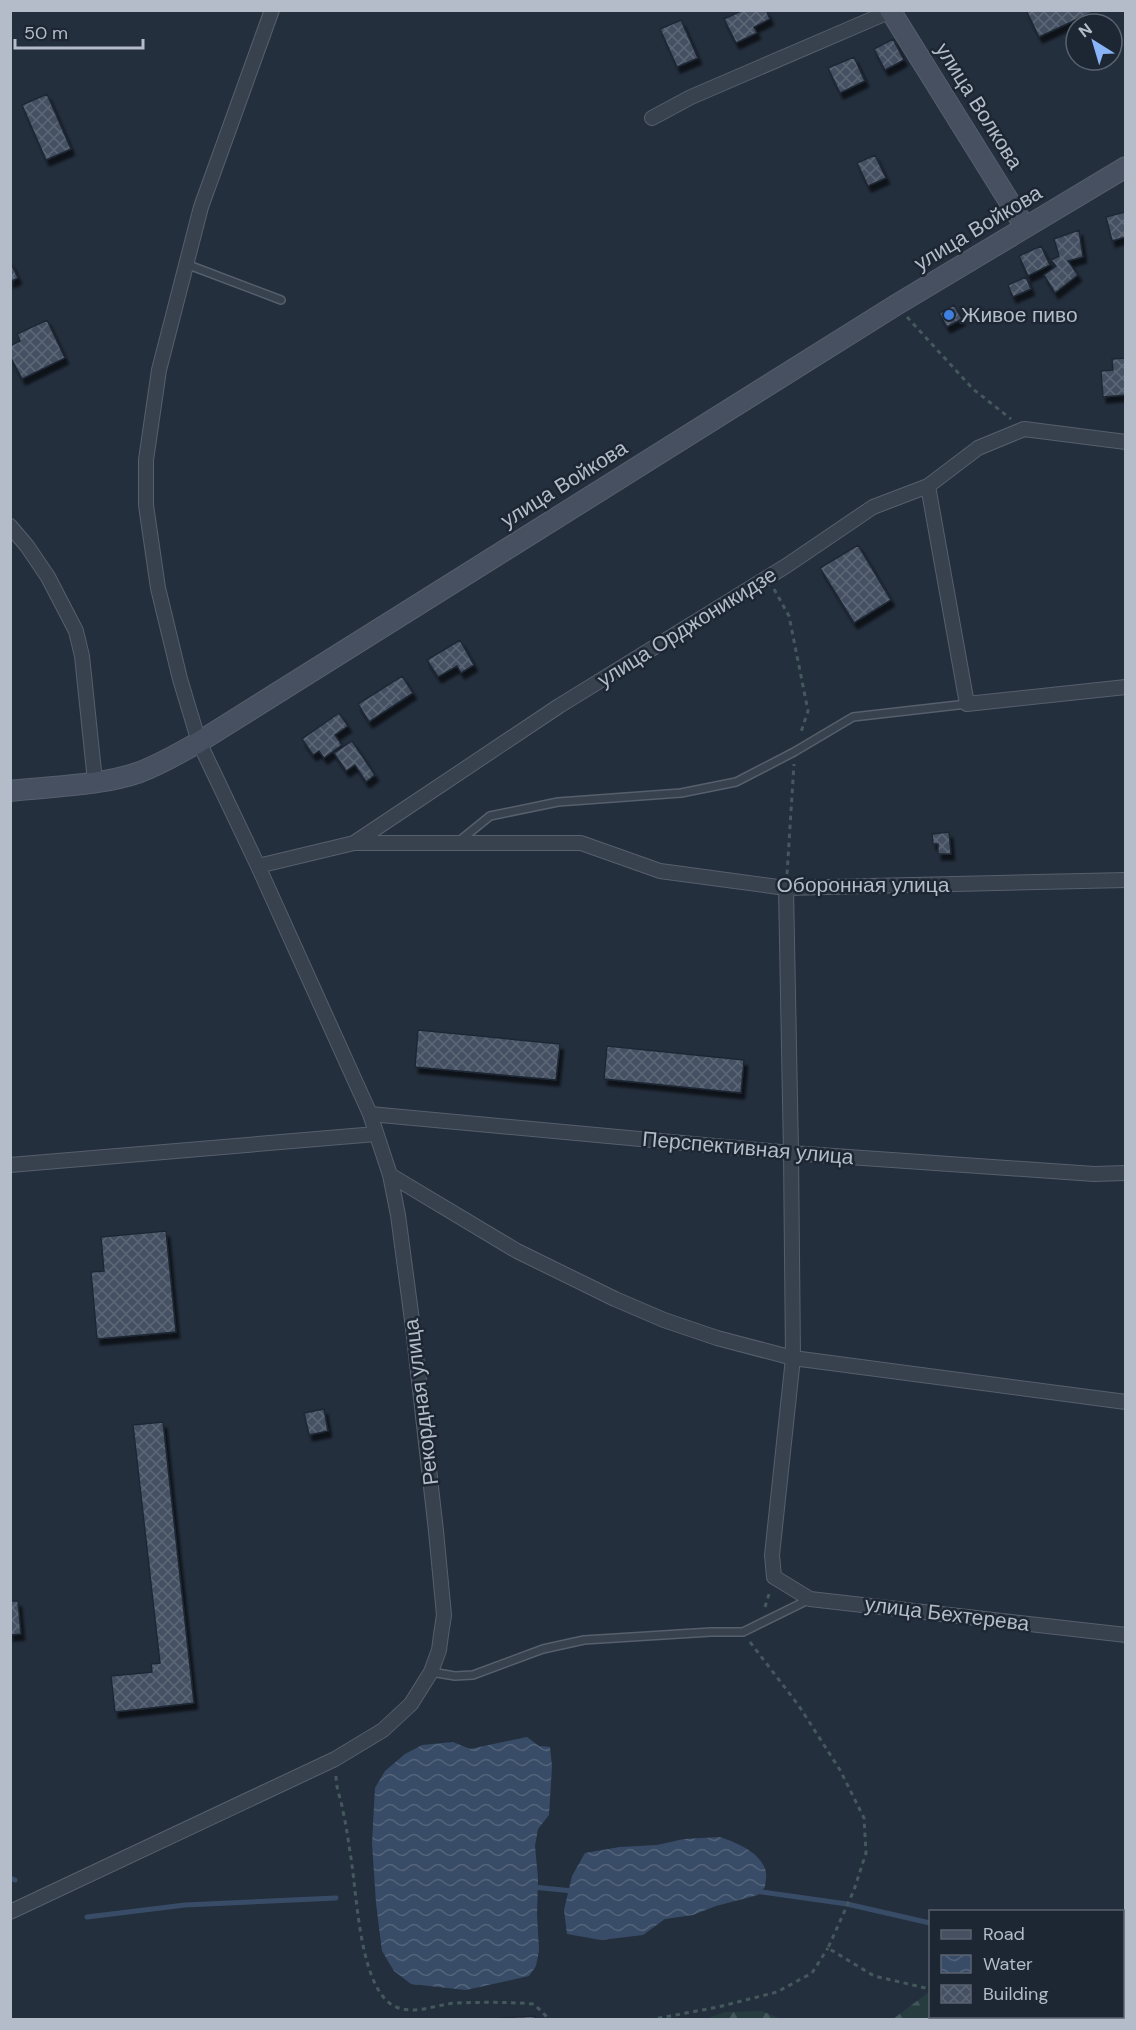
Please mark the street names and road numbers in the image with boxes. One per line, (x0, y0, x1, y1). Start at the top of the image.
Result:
street label: улица Волкова (929, 37, 1029, 175)
street label: улица Войкова (909, 179, 1047, 277)
street label: улица Войкова (495, 434, 633, 534)
street label: улица Орджоникидзе (592, 560, 782, 694)
street label: Оборонная улица (777, 871, 950, 899)
street label: Перспективная улица (641, 1125, 855, 1171)
street label: Рекордная улица (397, 1317, 445, 1487)
street label: улица Бехтерева (863, 1590, 1031, 1638)

